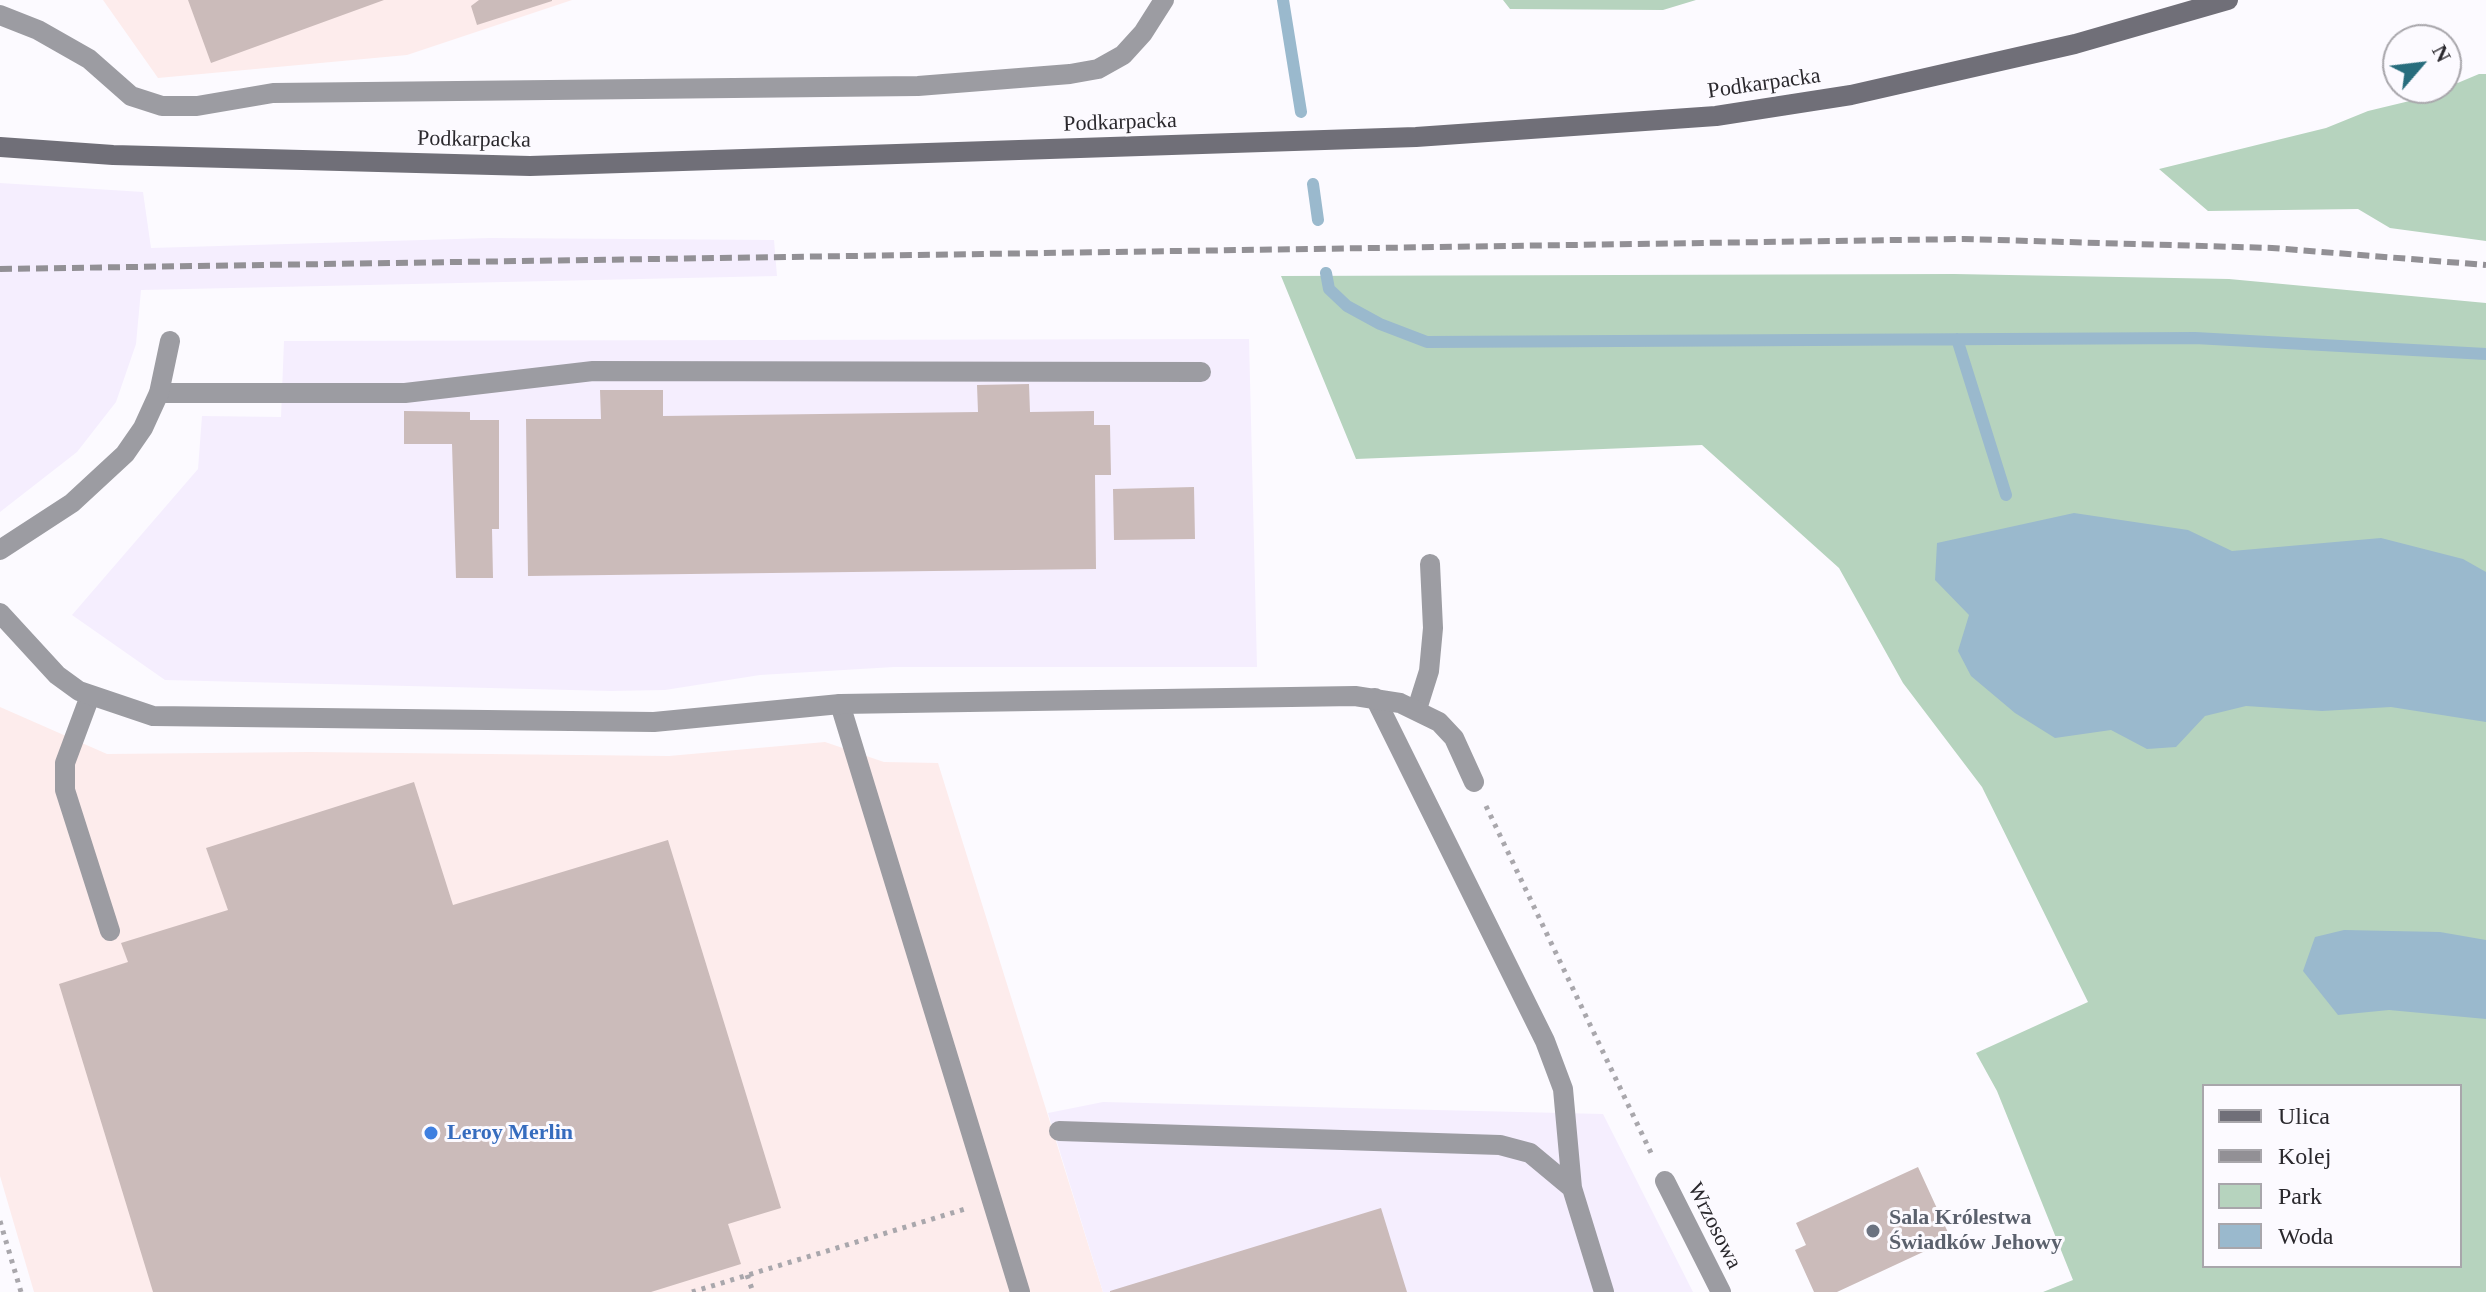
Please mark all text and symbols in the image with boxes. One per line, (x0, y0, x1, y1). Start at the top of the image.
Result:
north arrow (2382, 24, 2462, 104)
text: N (2427, 41, 2457, 66)
street label: Podkarpacka (1706, 63, 1822, 105)
street label: Podkarpacka (1063, 108, 1177, 138)
street label: Podkarpacka (417, 126, 531, 154)
legend (2202, 1084, 2462, 1268)
text: Ulica (2278, 1103, 2330, 1129)
place label: Leroy Merlin (447, 1120, 573, 1146)
marker: Leroy Merlin (422, 1124, 440, 1142)
text: Kolej (2278, 1143, 2331, 1169)
street label: Wrzosowa (1681, 1178, 1747, 1274)
text: Park (2278, 1183, 2322, 1209)
place label: Sala Królestwa Świadków Jehowy (1889, 1205, 2062, 1256)
marker: Sala Królestwa Świadków Jehowy (1864, 1222, 1882, 1240)
text: Woda (2278, 1223, 2333, 1249)

